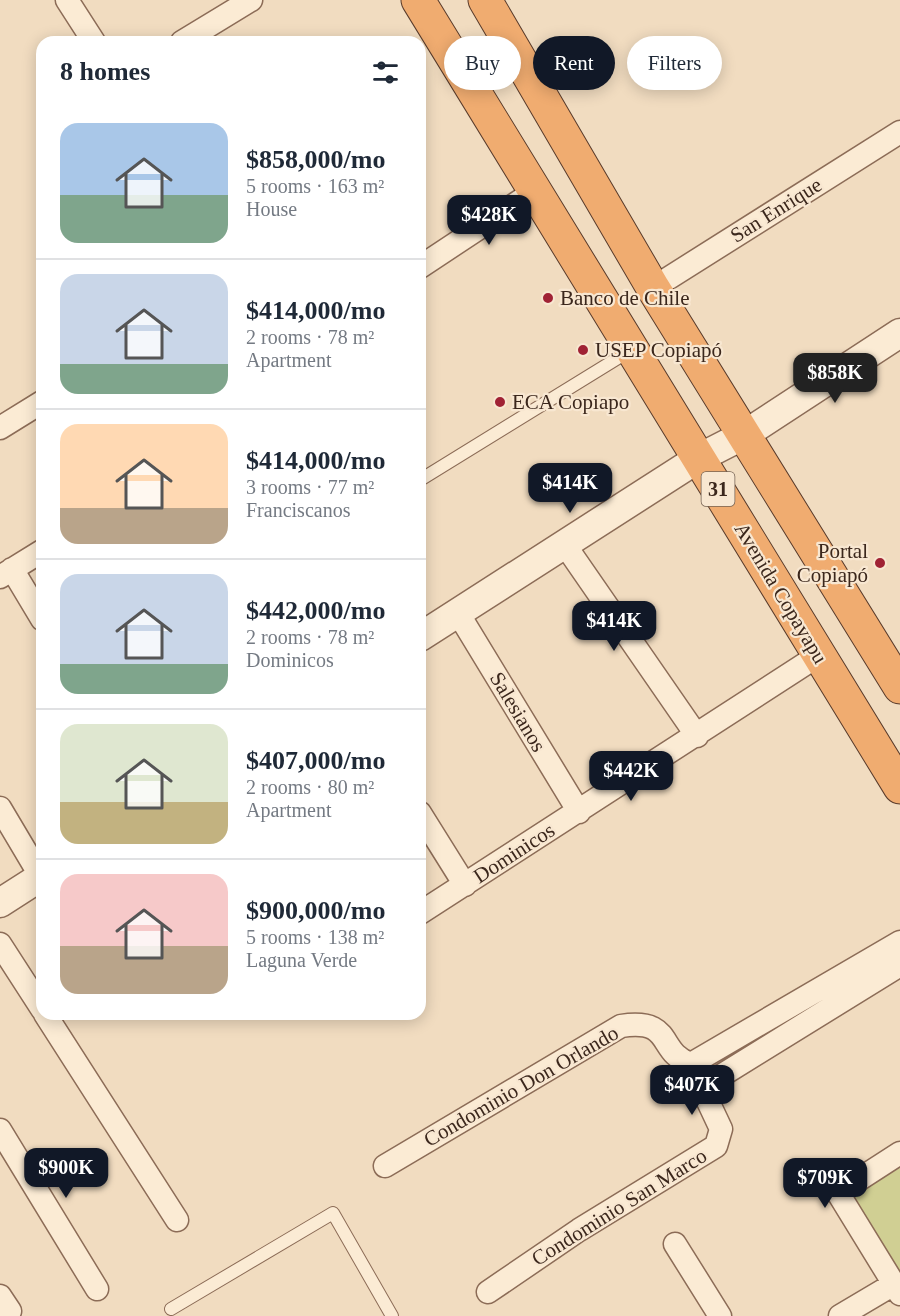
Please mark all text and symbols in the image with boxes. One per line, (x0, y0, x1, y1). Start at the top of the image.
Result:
chip: Buy (444, 36, 521, 90)
chip: Rent (533, 36, 615, 90)
chip: Filters (627, 36, 722, 90)
icon: filters (369, 56, 402, 89)
text: 8 homes (60, 57, 150, 86)
text: $858,000/mo (246, 145, 385, 174)
icon: home (108, 147, 180, 219)
street label: San Enrique (726, 172, 826, 248)
text: 5 rooms · 163 m² (246, 175, 384, 197)
pin: $428K (447, 195, 531, 246)
text: House (246, 198, 297, 220)
text: $428K (461, 203, 517, 225)
place label: Banco de Chile (560, 286, 689, 310)
marker: Banco de Chile (541, 291, 555, 305)
text: $414,000/mo (246, 296, 385, 325)
icon: home (108, 298, 180, 370)
text: 2 rooms · 78 m² (246, 326, 374, 348)
place label: USEP Copiapó (595, 338, 722, 362)
marker: USEP Copiapó (576, 343, 590, 357)
text: Apartment (246, 349, 332, 371)
pin: $858K (793, 353, 877, 404)
text: $858K (807, 361, 863, 383)
place label: ECA Copiapo (512, 390, 629, 414)
marker: ECA Copiapo (493, 395, 507, 409)
text: $414,000/mo (246, 446, 385, 475)
icon: home (108, 448, 180, 520)
pin: $414K (528, 463, 612, 514)
text: $414K (542, 471, 598, 493)
road number: 31 (702, 472, 734, 506)
text: 3 rooms · 77 m² (246, 476, 374, 498)
text: Franciscanos (246, 499, 350, 521)
street label: Avenida Copayapu (730, 518, 833, 668)
place label: Portal Copiapó (797, 539, 868, 587)
marker: Portal Copiapó (873, 556, 887, 570)
text: $442,000/mo (246, 596, 385, 625)
icon: home (108, 598, 180, 670)
pin: $414K (572, 601, 656, 652)
text: $414K (586, 609, 642, 631)
text: 2 rooms · 78 m² (246, 626, 374, 648)
text: Dominicos (246, 649, 334, 671)
street label: Salesianos (485, 668, 551, 756)
text: $407,000/mo (246, 746, 385, 775)
icon: home (108, 748, 180, 820)
pin: $442K (589, 751, 673, 802)
text: $442K (603, 759, 659, 781)
text: 2 rooms · 80 m² (246, 776, 374, 798)
text: Apartment (246, 799, 332, 821)
street label: Dominicos (469, 818, 559, 888)
text: $900,000/mo (246, 896, 385, 925)
icon: home (108, 898, 180, 970)
text: 5 rooms · 138 m² (246, 926, 384, 948)
text: Laguna Verde (246, 949, 357, 971)
street label: Condominio Don Orlando (420, 1020, 622, 1152)
pin: $407K (650, 1065, 734, 1116)
text: $407K (664, 1073, 720, 1095)
street label: Condominio San Marco (527, 1143, 711, 1271)
pin: $900K (24, 1148, 108, 1199)
text: $900K (38, 1156, 94, 1178)
pin: $709K (783, 1158, 867, 1209)
text: $709K (797, 1166, 853, 1188)

